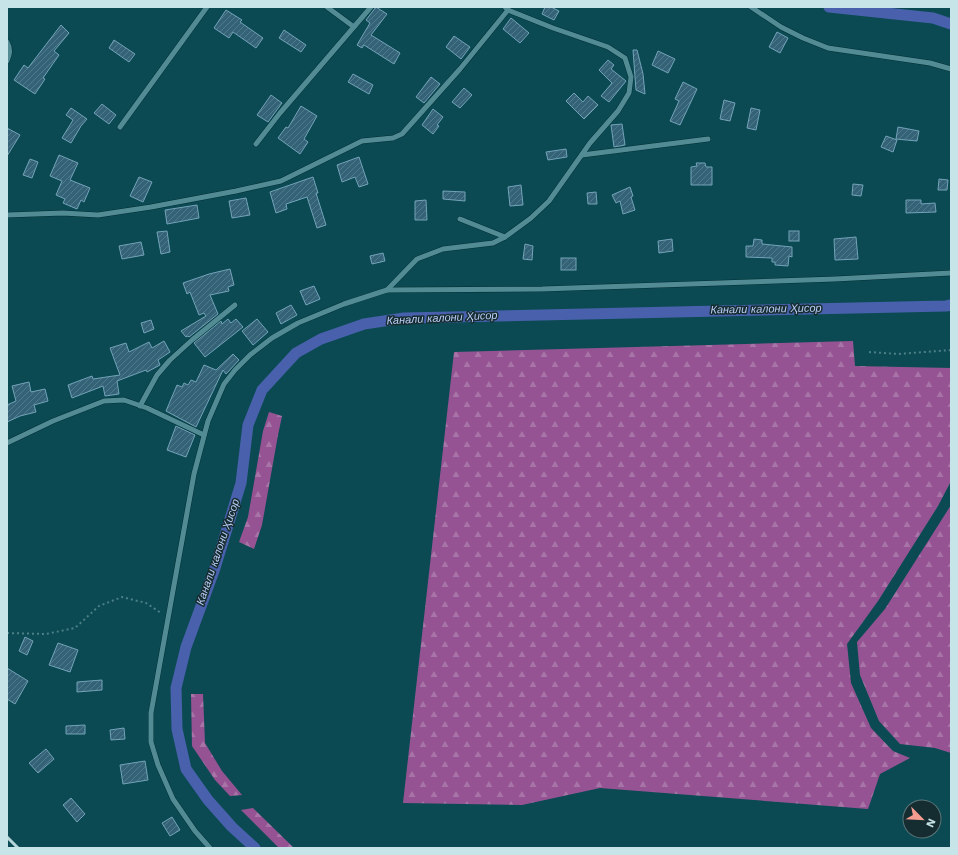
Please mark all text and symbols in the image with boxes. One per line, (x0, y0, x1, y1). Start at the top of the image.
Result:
water label: Канали калони Ҳисор (710, 302, 822, 316)
water label: Канали калони Ҳисор (386, 309, 498, 327)
water label: Канали калони Ҳисор (194, 497, 242, 607)
north arrow (902, 799, 942, 839)
text: N (923, 816, 938, 829)

